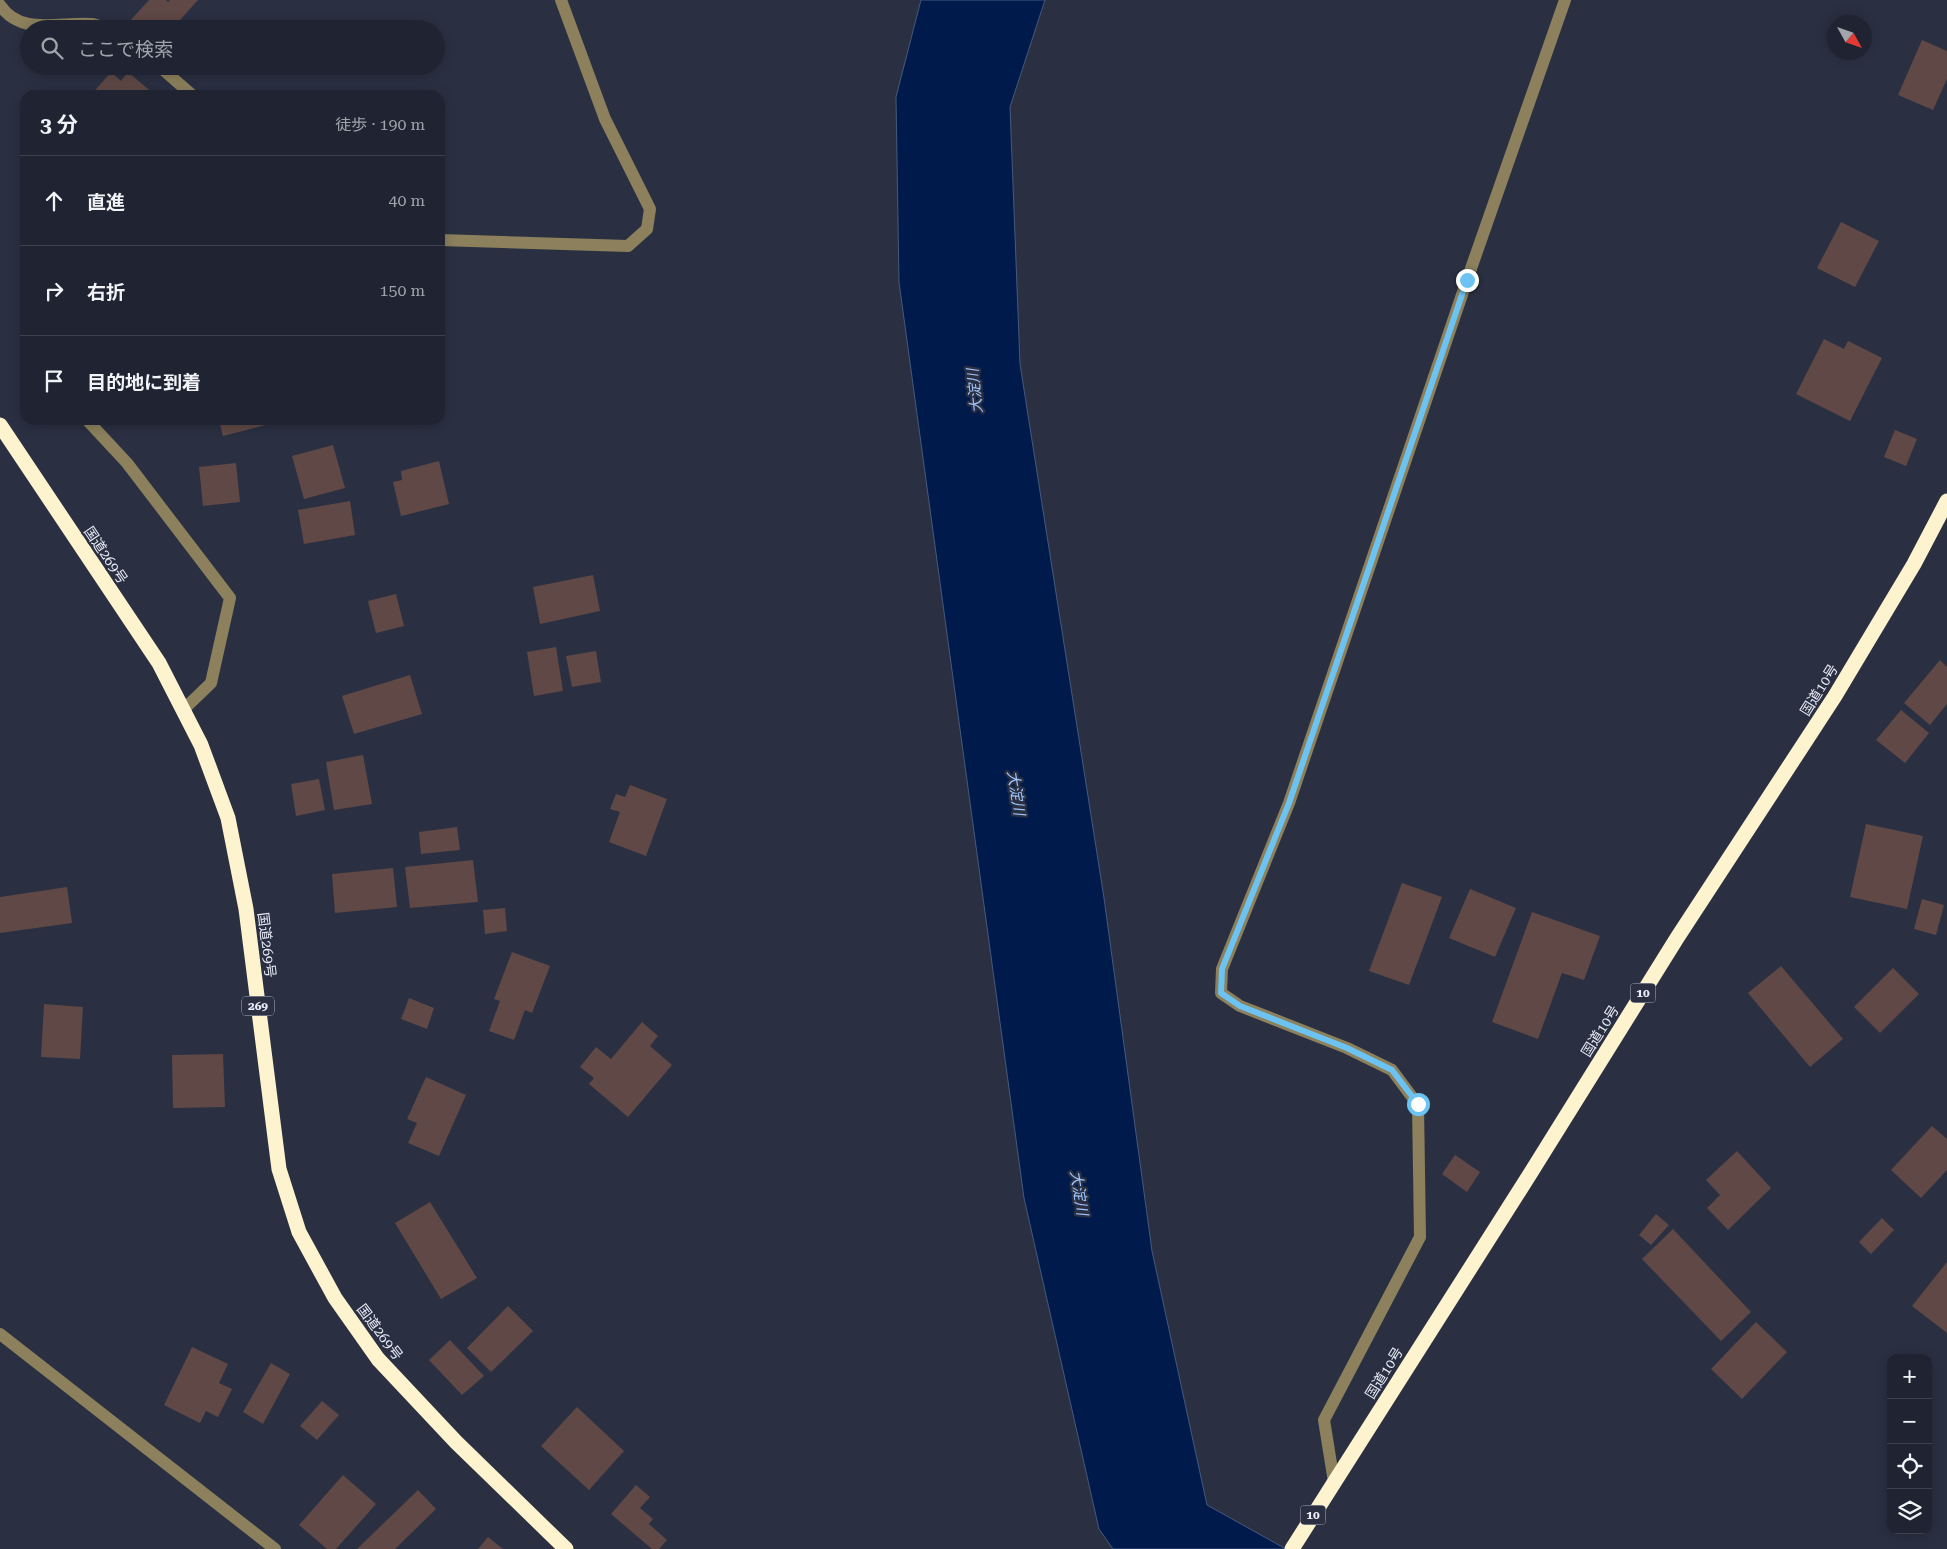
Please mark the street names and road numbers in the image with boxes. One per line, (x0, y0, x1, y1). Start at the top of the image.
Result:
street label: 国道269号 (81, 523, 131, 587)
street label: 国道10号 (1797, 661, 1841, 719)
street label: 国道269号 (255, 912, 279, 978)
road number: 10 (1630, 984, 1656, 1002)
road number: 269 (242, 996, 274, 1016)
street label: 国道10号 (1578, 1002, 1622, 1060)
street label: 国道269号 (354, 1301, 406, 1363)
street label: 国道10号 (1362, 1344, 1406, 1402)
road number: 10 (1300, 1506, 1326, 1524)

